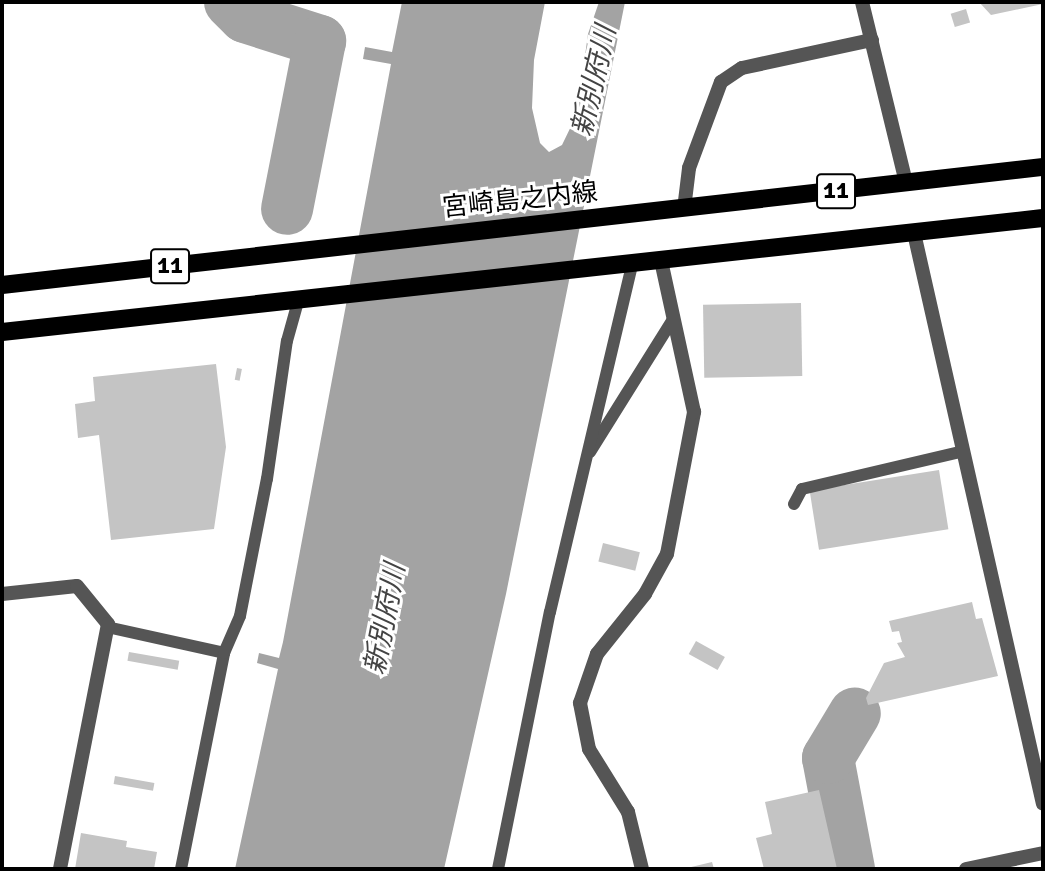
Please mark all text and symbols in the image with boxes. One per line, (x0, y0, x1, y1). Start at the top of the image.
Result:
water label: 新別府川 (565, 23, 623, 139)
road number: 11 (815, 170, 857, 211)
street label: 宮崎島之内線 (441, 177, 599, 225)
road number: 11 (149, 246, 191, 286)
water label: 新別府川 (358, 561, 412, 677)

